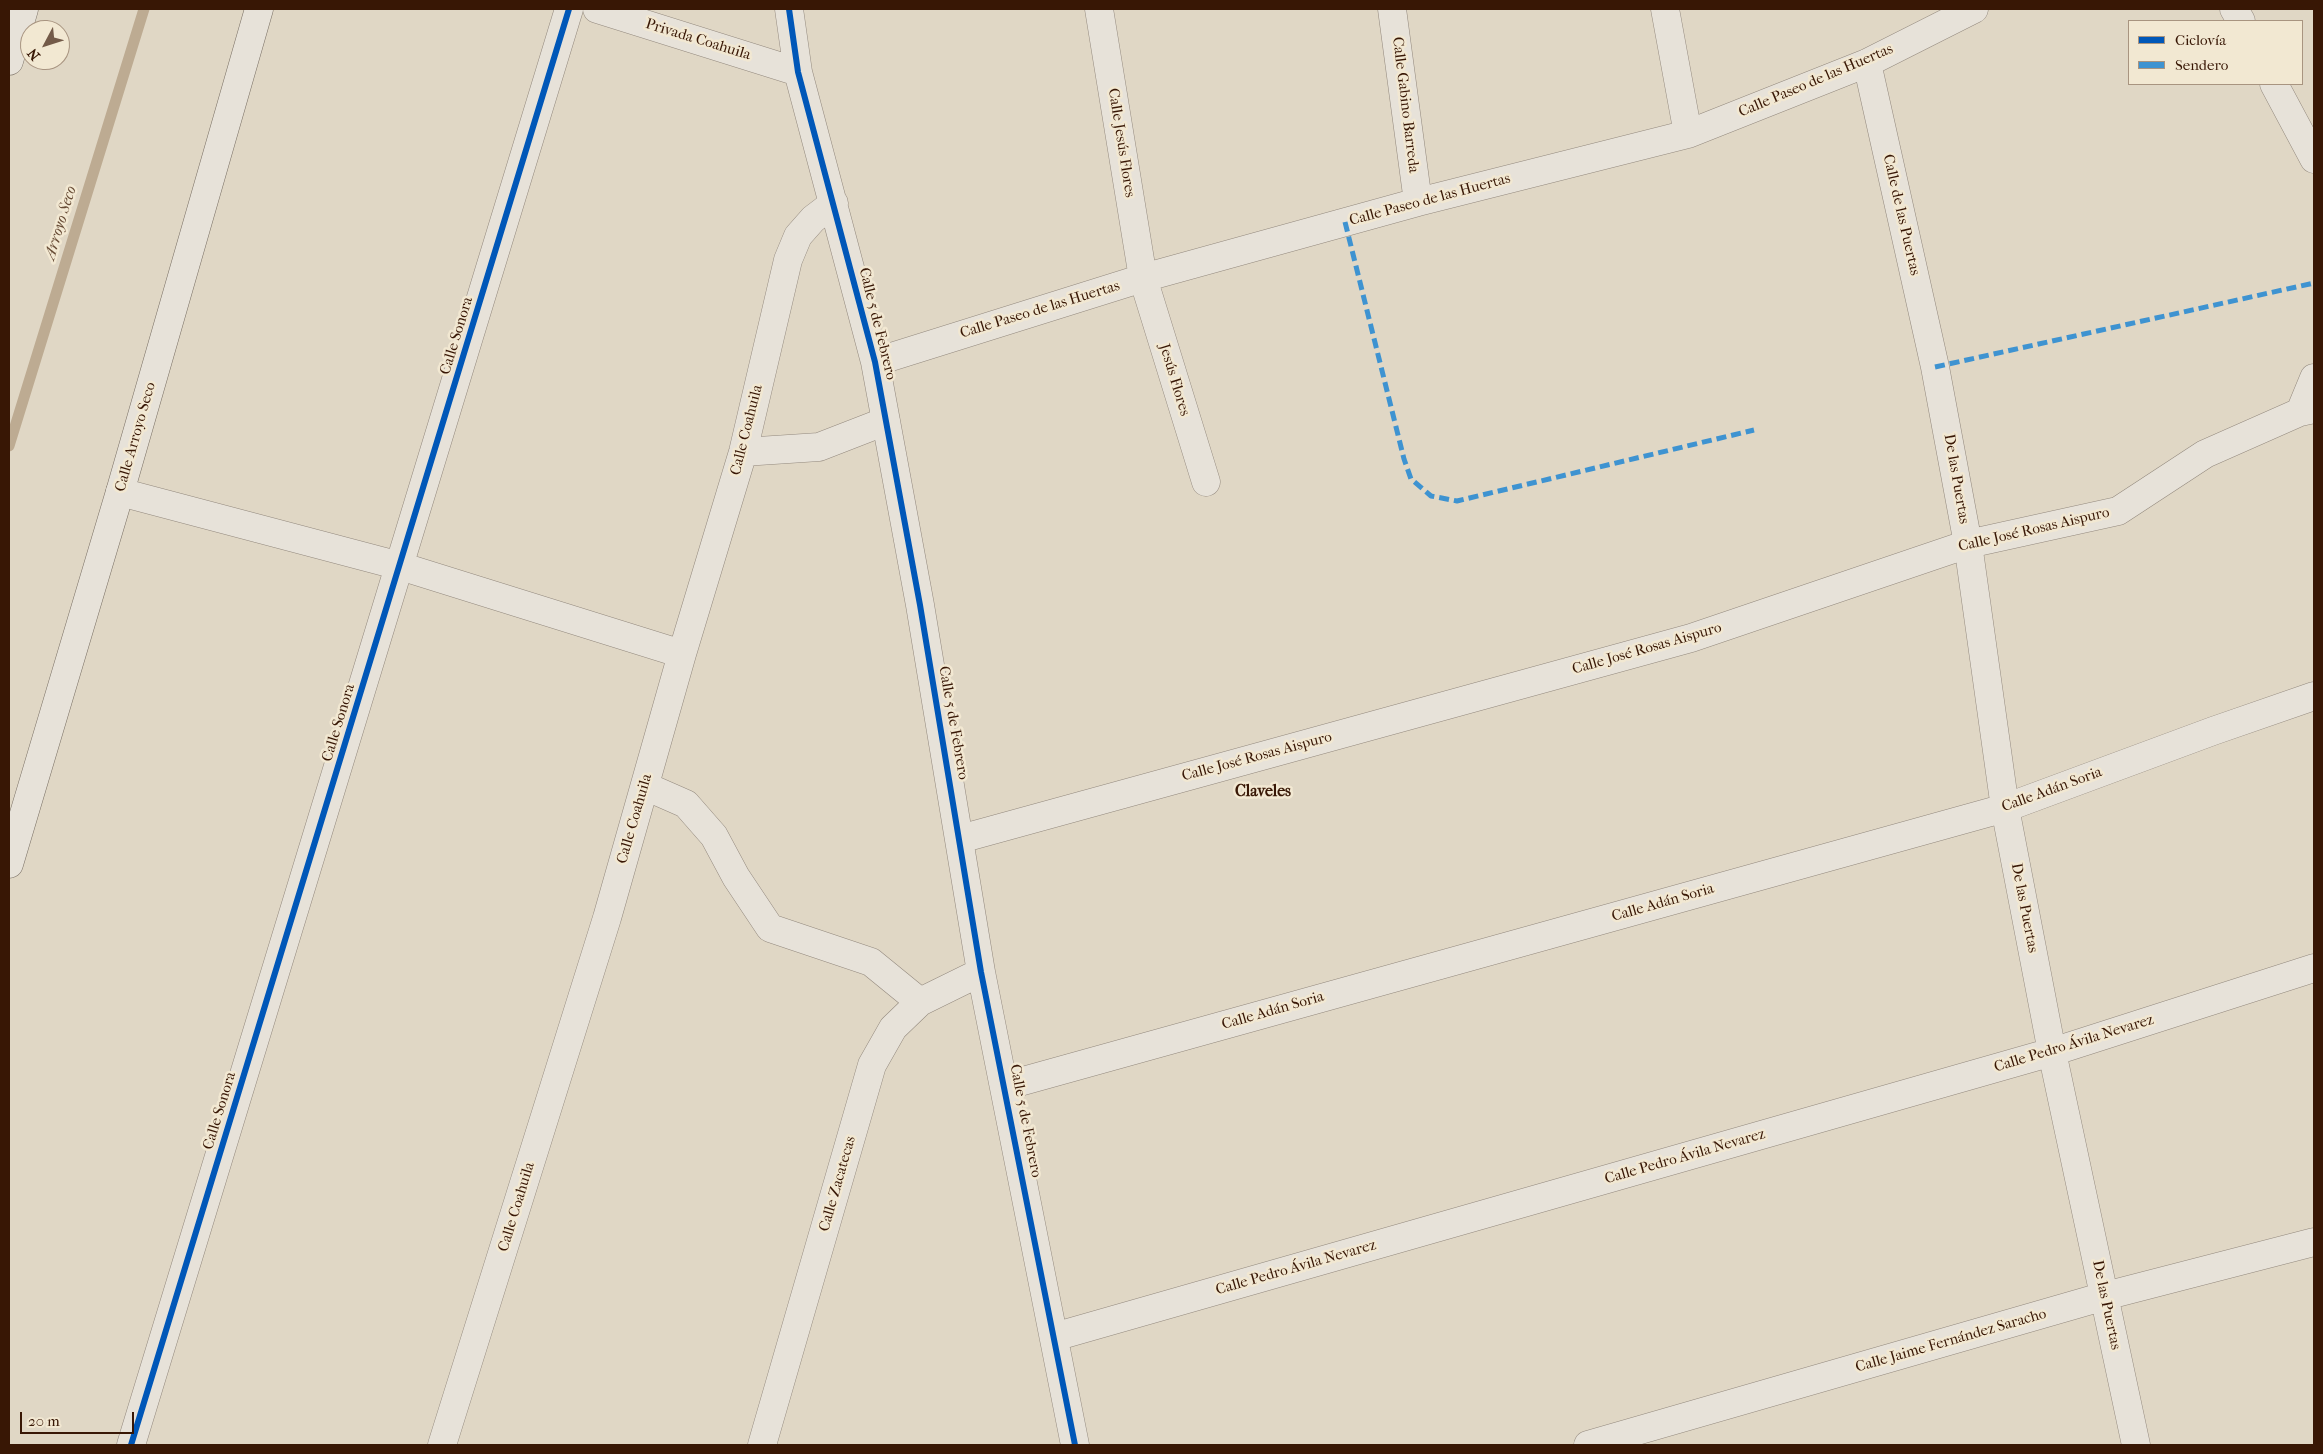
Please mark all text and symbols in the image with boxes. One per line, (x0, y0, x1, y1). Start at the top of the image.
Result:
street label: Privada Coahuila (643, 15, 753, 65)
north arrow (20, 20, 70, 70)
legend (2128, 20, 2303, 85)
text: Ciclovía (2175, 31, 2226, 49)
street label: Calle Gabino Barreda (1388, 36, 1422, 174)
street label: Calle Paseo de las Huertas (1736, 40, 1896, 122)
text: N (24, 45, 44, 64)
text: Sendero (2175, 56, 2228, 74)
street label: Calle Jesús Flores (1103, 87, 1139, 199)
street label: Calle de las Puertas (1878, 153, 1924, 277)
street label: Calle Paseo de las Huertas (1348, 170, 1512, 230)
water label: Arroyo Seco (41, 184, 81, 262)
street label: Calle 5 de Febrero (854, 266, 900, 382)
street label: Calle Paseo de las Huertas (958, 277, 1122, 343)
street label: Calle Sonora (437, 295, 477, 377)
street label: Jesús Flores (1155, 342, 1193, 418)
street label: Calle Arroyo Seco (112, 380, 160, 494)
street label: Calle Coahuila (727, 383, 767, 477)
street label: De las Puertas (1939, 433, 1973, 525)
street label: Calle José Rosas Aispuro (1957, 504, 2111, 556)
street label: Calle José Rosas Aispuro (1570, 619, 1724, 679)
street label: Calle 5 de Febrero (934, 665, 972, 781)
street label: Calle Sonora (319, 682, 359, 764)
street label: Calle José Rosas Aispuro (1180, 728, 1334, 786)
street label: Calle Adán Soria (1999, 763, 2105, 817)
street label: Calle Coahuila (614, 772, 656, 866)
district label: Claveles (1235, 782, 1291, 802)
street label: De las Puertas (2006, 862, 2042, 954)
street label: Calle Adán Soria (1610, 880, 1716, 926)
street label: Calle Adán Soria (1220, 988, 1326, 1034)
street label: Calle Pedro Ávila Nevarez (1992, 1011, 2156, 1077)
street label: Calle 5 de Febrero (1005, 1063, 1045, 1179)
street label: Calle Sonora (200, 1070, 240, 1152)
street label: Calle Pedro Ávila Nevarez (1603, 1125, 1767, 1189)
street label: Calle Zacatecas (816, 1134, 860, 1234)
street label: Calle Coahuila (495, 1160, 539, 1254)
street label: Calle Pedro Ávila Nevarez (1214, 1236, 1378, 1300)
street label: De las Puertas (2088, 1259, 2124, 1351)
street label: Calle Jaime Fernández Saracho (1854, 1305, 2048, 1377)
scale bar (22, 1402, 136, 1434)
text: 20 m (28, 1412, 60, 1430)

